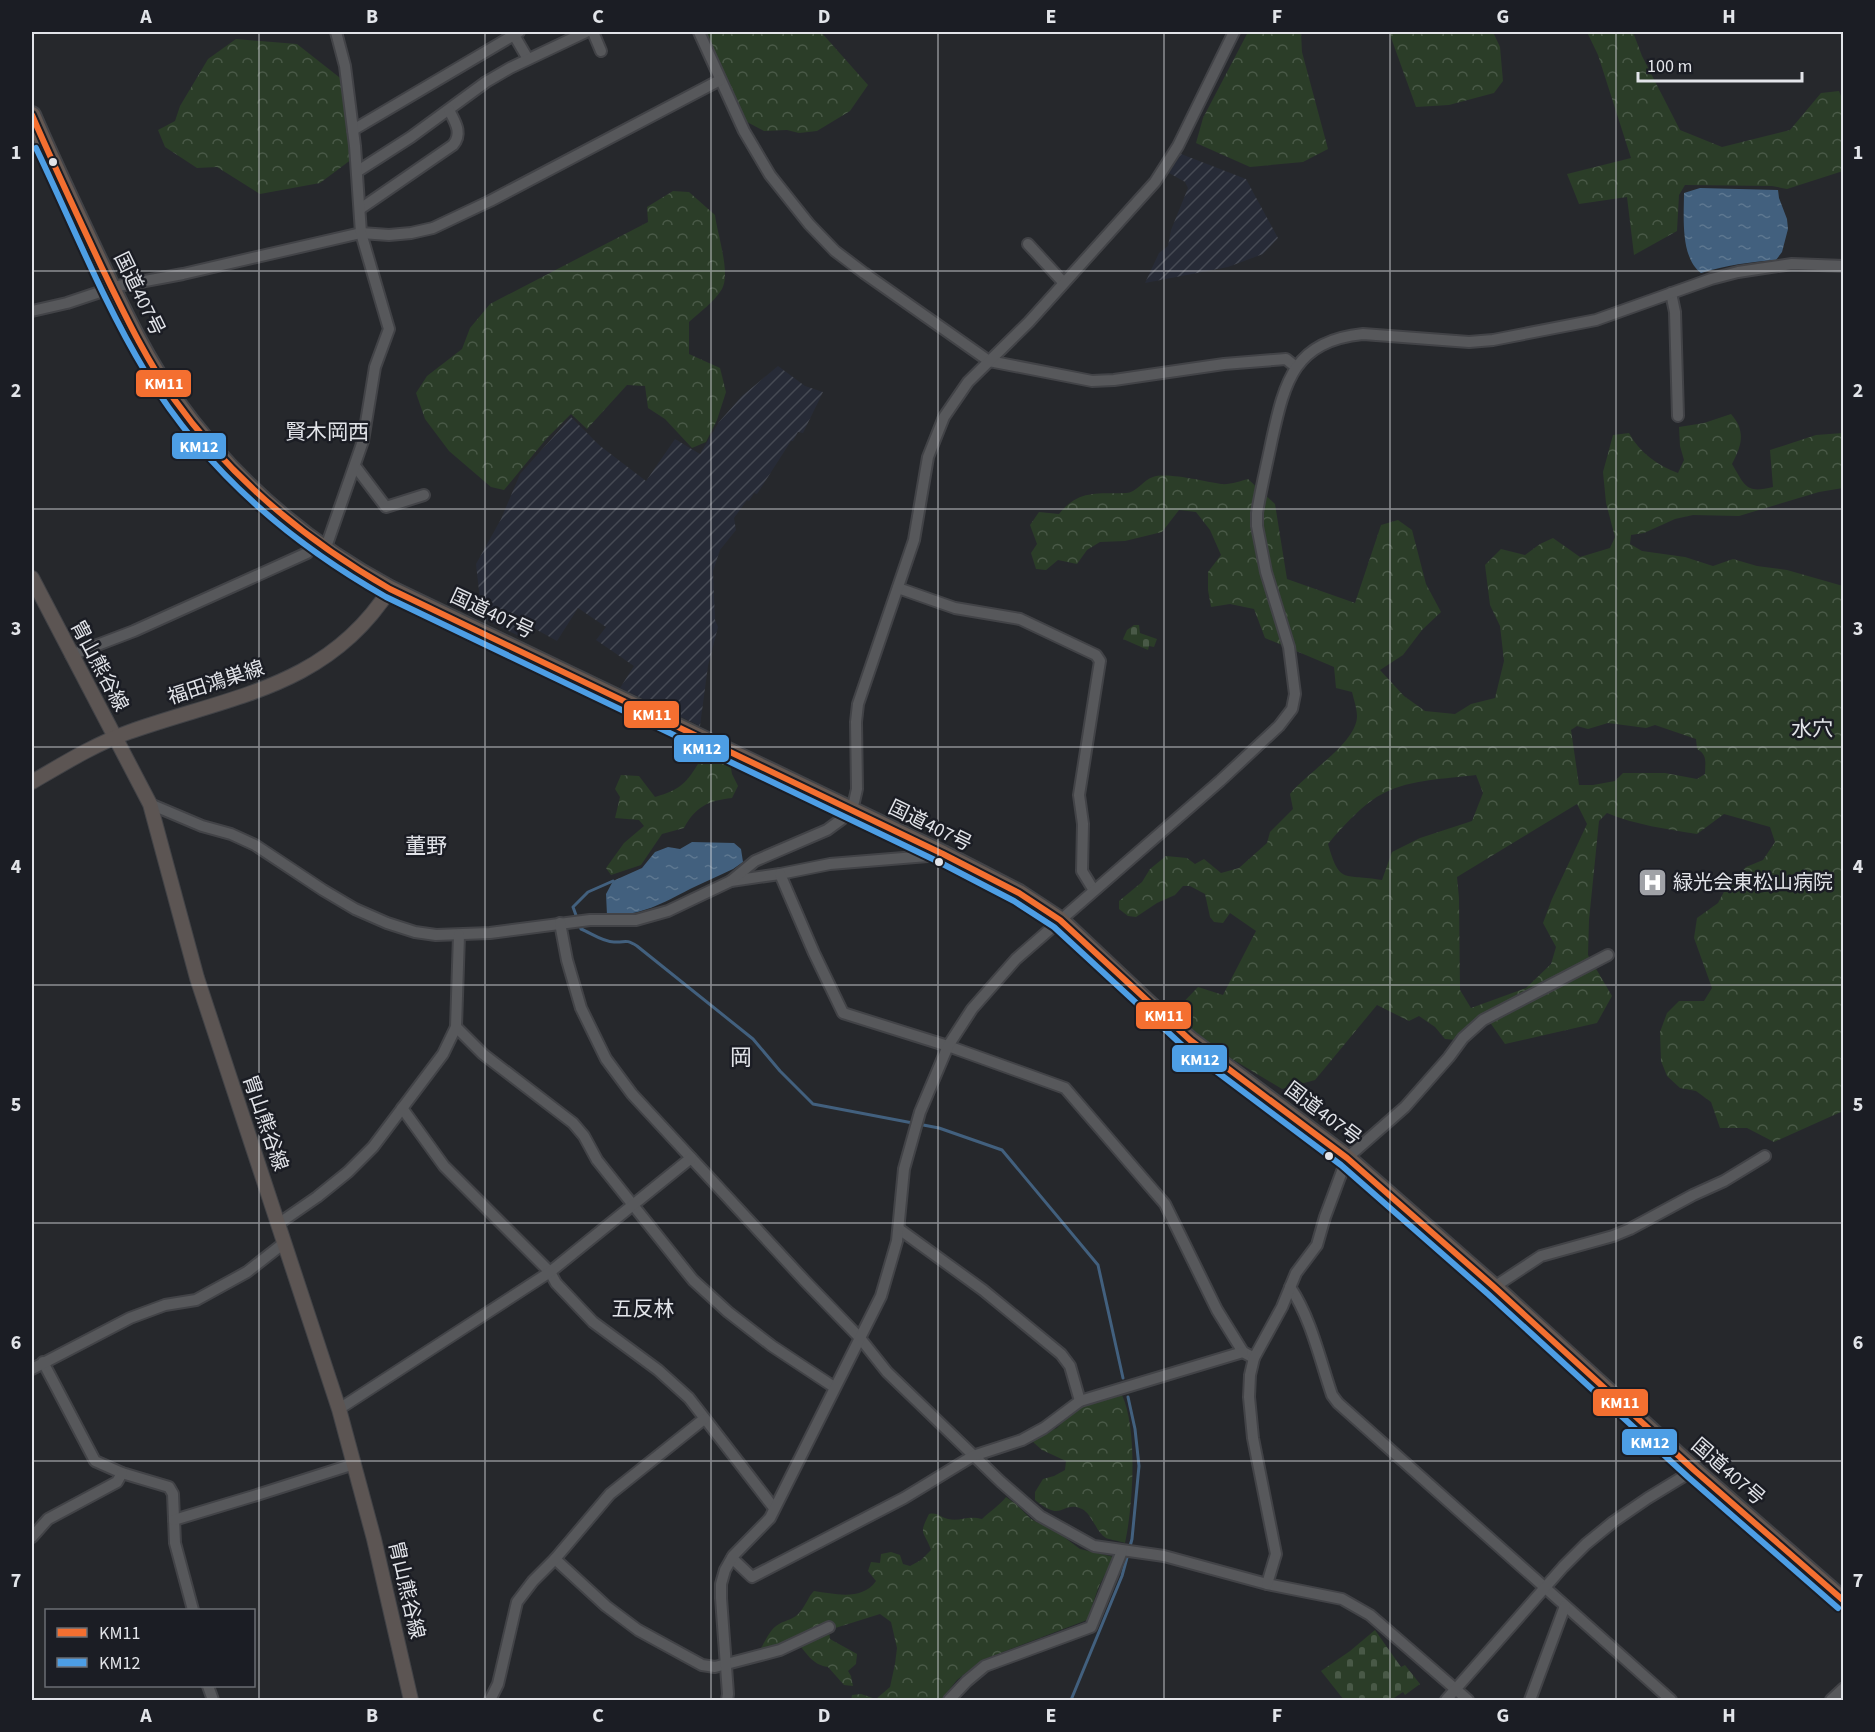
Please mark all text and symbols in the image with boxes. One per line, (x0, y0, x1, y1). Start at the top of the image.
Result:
text: A (139, 3, 152, 31)
text: B (366, 3, 378, 31)
text: C (592, 3, 604, 31)
text: D (818, 3, 830, 31)
text: E (1046, 3, 1056, 31)
text: F (1272, 3, 1282, 31)
text: G (1497, 3, 1509, 31)
text: H (1722, 3, 1736, 31)
scale bar (1638, 45, 1802, 83)
text: 100 m (1647, 54, 1692, 79)
text: 1 (11, 139, 21, 167)
text: 1 (1853, 139, 1863, 167)
unlabelled marker (47, 156, 59, 168)
street label: 国道407号 (107, 247, 171, 341)
line badge: KM11 (135, 369, 192, 398)
text: KM11 (145, 373, 183, 395)
text: 2 (11, 377, 21, 405)
text: 2 (1853, 377, 1863, 405)
district label: 賢木岡西 (285, 417, 369, 447)
line badge: KM12 (171, 432, 227, 460)
text: KM12 (180, 436, 218, 458)
street label: 国道407号 (445, 582, 539, 646)
text: 3 (11, 615, 21, 643)
street label: 胄山熊谷線 (63, 615, 135, 717)
text: 3 (1853, 615, 1863, 643)
street label: 福田鴻巣線 (164, 654, 268, 712)
line badge: KM11 (623, 700, 680, 729)
text: KM11 (633, 704, 671, 726)
district label: 水穴 (1791, 714, 1833, 744)
line badge: KM12 (673, 734, 730, 763)
text: KM12 (683, 738, 721, 760)
street label: 国道407号 (883, 794, 977, 858)
district label: 董野 (405, 831, 447, 861)
text: 4 (11, 853, 22, 881)
text: 4 (1853, 853, 1864, 881)
unlabelled marker (933, 856, 945, 868)
hospital icon: 緑光会東松山病院 (1636, 867, 1668, 899)
place label: 緑光会東松山病院 (1673, 869, 1833, 897)
line badge: KM11 (1135, 1001, 1192, 1030)
text: KM11 (1145, 1005, 1183, 1027)
district label: 岡 (730, 1042, 752, 1074)
line badge: KM12 (1171, 1044, 1228, 1073)
text: KM12 (1181, 1049, 1219, 1071)
street label: 胄山熊谷線 (235, 1071, 295, 1175)
street label: 国道407号 (1279, 1076, 1367, 1152)
text: 5 (11, 1091, 21, 1119)
text: 5 (1853, 1091, 1863, 1119)
unlabelled marker (1323, 1150, 1335, 1162)
district label: 五反林 (612, 1294, 675, 1324)
text: 6 (11, 1329, 21, 1357)
text: 6 (1853, 1329, 1863, 1357)
line badge: KM11 (1592, 1388, 1649, 1417)
text: KM11 (1601, 1392, 1639, 1414)
line badge: KM12 (1621, 1428, 1678, 1456)
text: KM12 (1631, 1432, 1669, 1454)
street label: 国道407号 (1685, 1432, 1771, 1512)
street label: 胄山熊谷線 (381, 1538, 431, 1642)
text: 7 (11, 1567, 21, 1595)
text: 7 (1853, 1567, 1863, 1595)
legend (45, 1609, 255, 1687)
text: KM11 (99, 1621, 140, 1646)
text: KM12 (99, 1651, 140, 1676)
text: A (139, 1702, 152, 1730)
text: B (366, 1702, 378, 1730)
text: C (592, 1702, 604, 1730)
text: D (818, 1702, 830, 1730)
text: E (1046, 1702, 1056, 1730)
text: F (1272, 1702, 1282, 1730)
text: G (1497, 1702, 1509, 1730)
text: H (1722, 1702, 1736, 1730)

